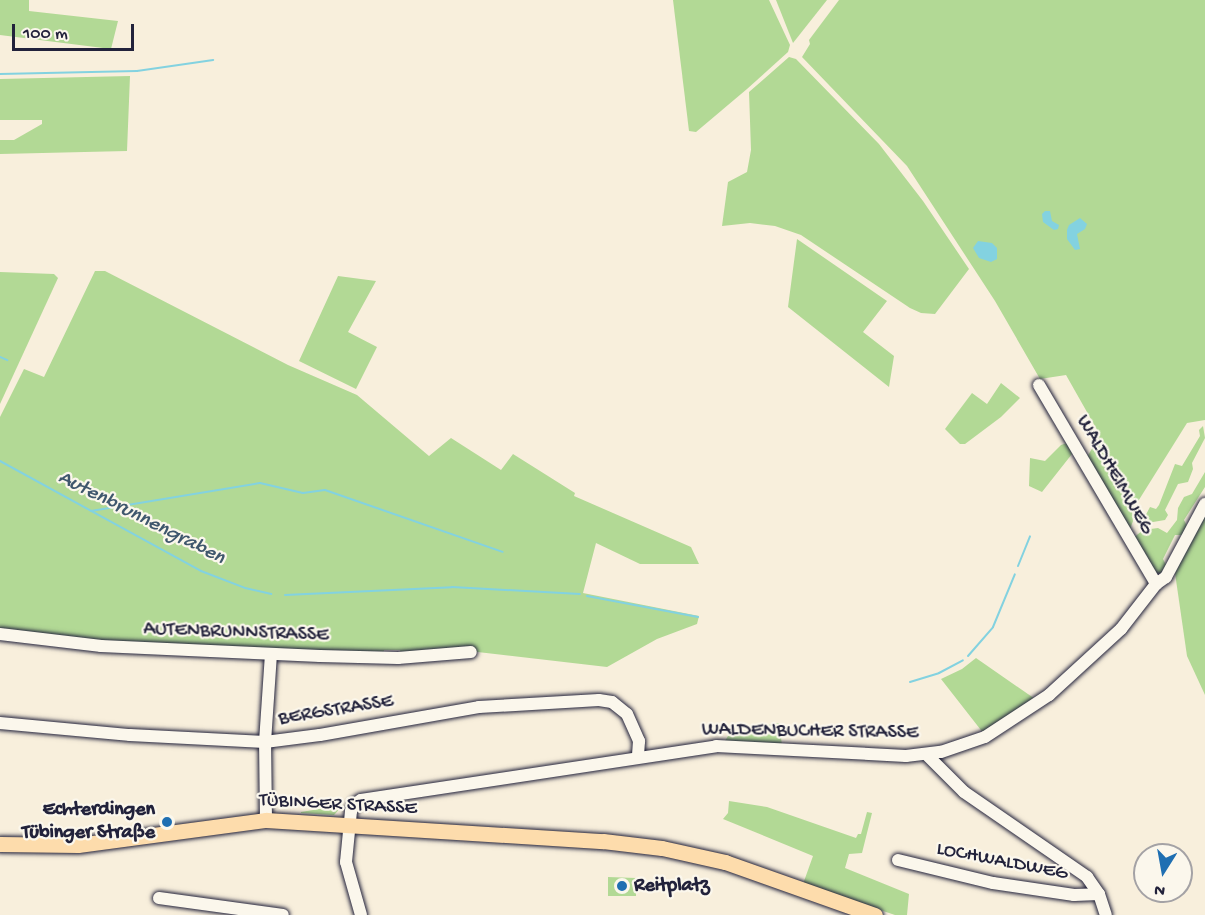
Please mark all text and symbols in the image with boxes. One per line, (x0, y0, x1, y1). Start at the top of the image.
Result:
scale bar (15, 12, 136, 50)
text: 100 m (23, 24, 68, 45)
street label: WALDHEIMWEG (1070, 411, 1158, 539)
water label: Autenbrunnengraben (53, 466, 229, 572)
street label: AUTENBRUNNSTRASSE (143, 618, 329, 648)
street label: BERGSTRASSE (277, 690, 395, 732)
street label: WALDENBUCHER STRASSE (701, 718, 919, 746)
street label: TÜBINGER STRASSE (259, 789, 417, 821)
place label: Echterdingen Tübinger Straße (22, 798, 155, 845)
marker: Echterdingen Tübinger Straße (160, 815, 174, 829)
street label: LOCHWALDWEG (935, 838, 1069, 886)
north arrow (1133, 843, 1193, 903)
place label: Reitplatz (634, 874, 710, 898)
marker: Reitplatz (615, 879, 629, 893)
text: N (1153, 879, 1167, 900)

